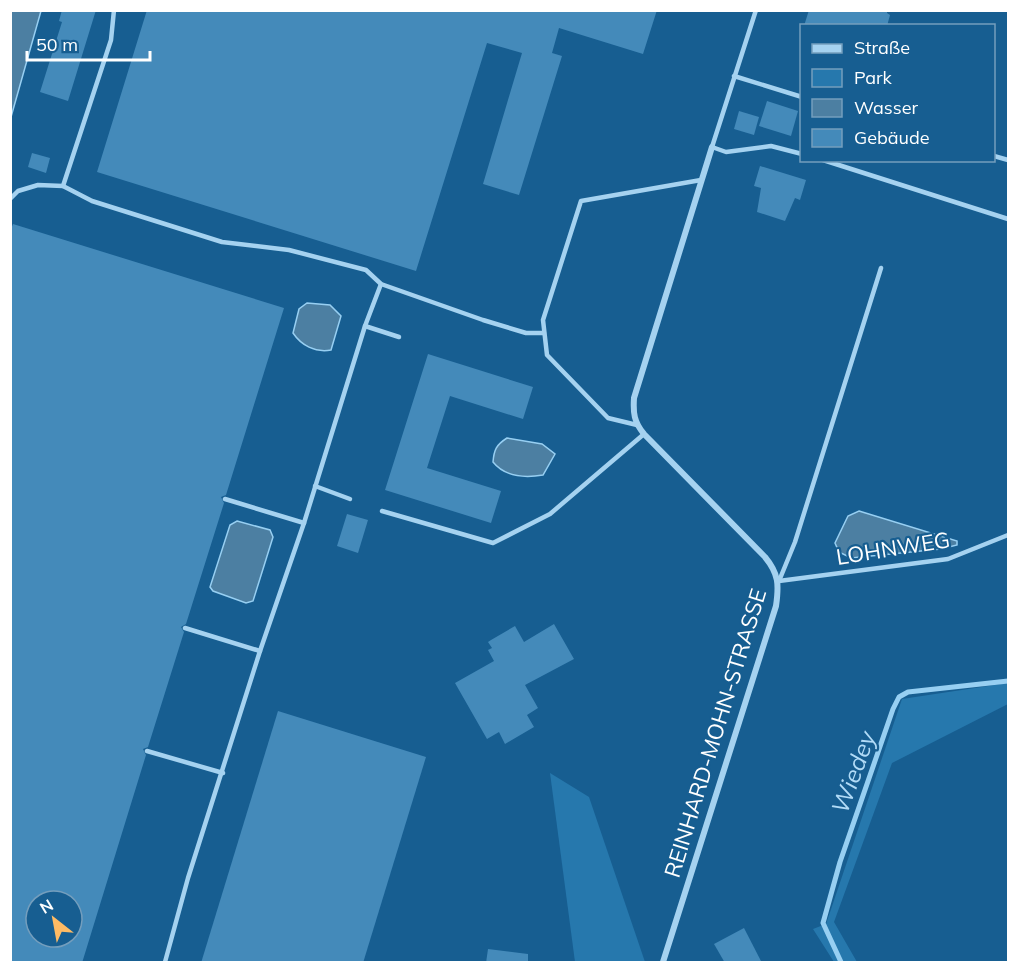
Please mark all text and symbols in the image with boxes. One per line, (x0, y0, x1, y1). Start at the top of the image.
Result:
scale bar (27, 24, 150, 62)
legend (800, 24, 995, 162)
text: 50 m (36, 33, 78, 56)
text: Straße (854, 36, 910, 59)
text: Park (854, 66, 893, 89)
text: Wasser (854, 96, 918, 119)
text: Gebäude (854, 126, 930, 149)
street label: LOHNWEG (834, 525, 952, 571)
street label: REINHARD-MOHN-STRASSE (658, 585, 772, 881)
water label: Wiedey (824, 726, 882, 817)
north arrow (24, 889, 84, 949)
text: N (36, 894, 57, 918)

